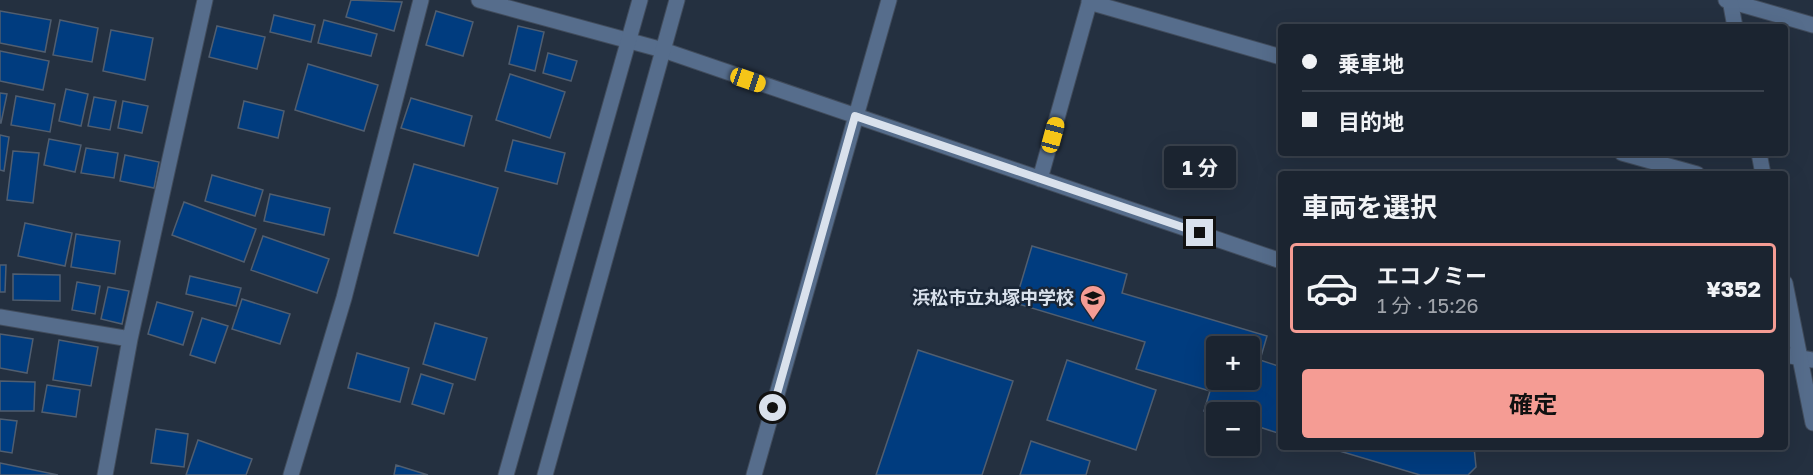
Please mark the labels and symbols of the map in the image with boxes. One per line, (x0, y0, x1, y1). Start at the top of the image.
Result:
car (728, 66, 768, 94)
car (1040, 115, 1066, 155)
callout: 1 分 (1164, 146, 1236, 188)
route end (1186, 219, 1213, 246)
school or university icon: 浜松市立丸塚中学校 (1078, 283, 1108, 321)
place label: 浜松市立丸塚中学校 (912, 286, 1074, 308)
route start (759, 394, 786, 421)

